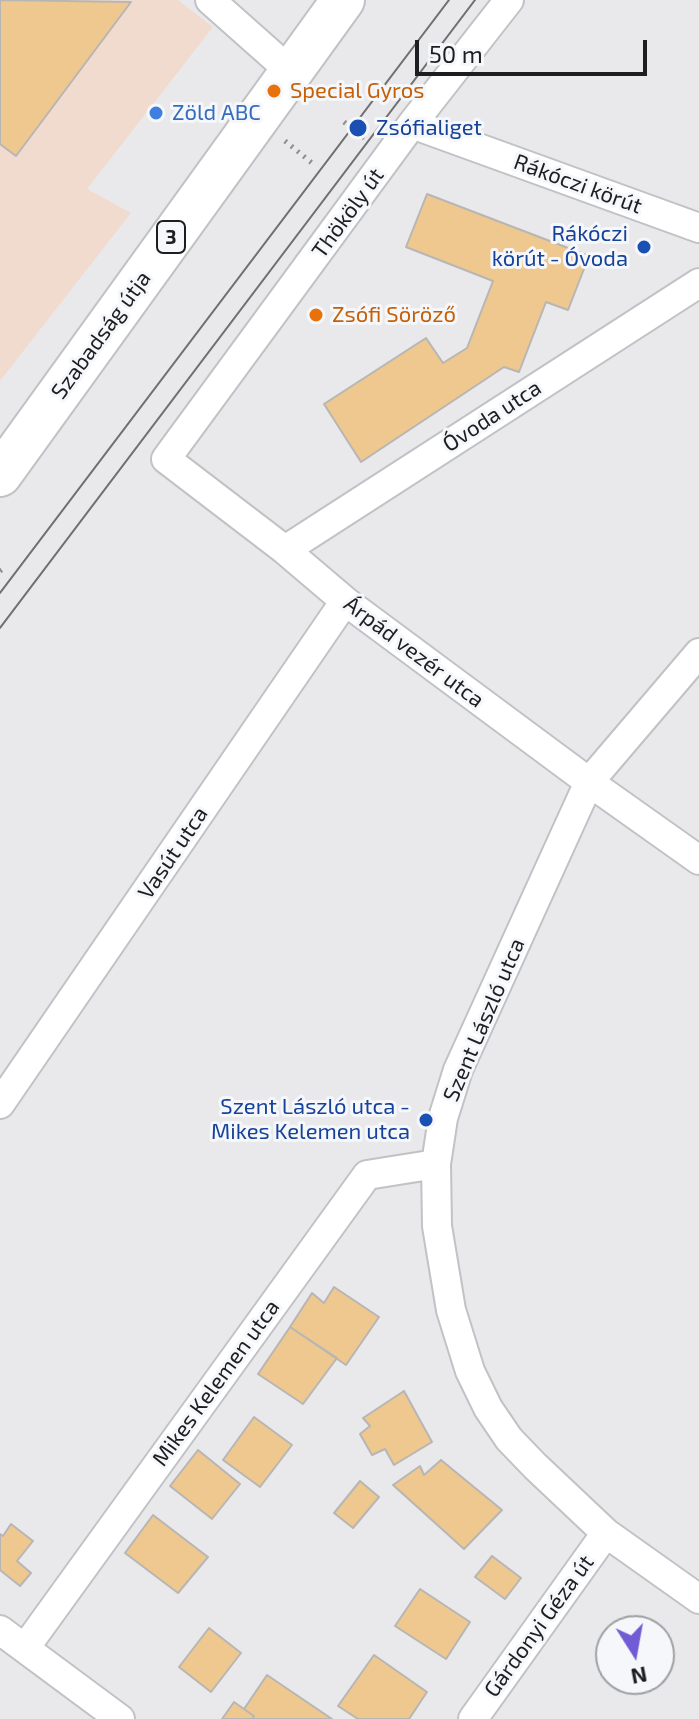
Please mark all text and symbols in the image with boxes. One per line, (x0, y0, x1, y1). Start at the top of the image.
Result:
scale bar (419, 24, 651, 74)
text: 50 m (429, 39, 483, 68)
place label: Special Gyros (290, 78, 424, 104)
marker: Special Gyros (265, 82, 283, 100)
place label: Zöld ABC (172, 100, 261, 126)
marker: Zöld ABC (147, 104, 165, 122)
place label: Zsófialiget (376, 115, 482, 141)
marker: Zsófialiget (347, 117, 369, 139)
street label: Rákóczi körút (510, 149, 646, 219)
street label: Thököly út (306, 163, 390, 263)
road number: 3 (157, 221, 185, 253)
place label: Rákóczi körút - Óvoda (492, 221, 628, 272)
marker: Rákóczi körút - Óvoda (635, 238, 653, 256)
street label: Szabadság útja (46, 266, 156, 404)
place label: Zsófi Söröző (332, 302, 456, 328)
marker: Zsófi Söröző (307, 306, 325, 324)
street label: Óvoda utca (438, 374, 546, 458)
street label: Árpád vezér utca (339, 591, 489, 713)
street label: Vasút utca (133, 802, 213, 904)
street label: Szent László utca (438, 934, 530, 1106)
place label: Szent László utca - Mikes Kelemen utca (211, 1094, 410, 1146)
marker: Szent László utca - Mikes Kelemen utca (417, 1111, 435, 1129)
street label: Mikes Kelemen utca (147, 1295, 285, 1471)
street label: Gárdonyi Géza út (479, 1550, 599, 1702)
north arrow (595, 1615, 675, 1695)
text: N (629, 1662, 649, 1691)

